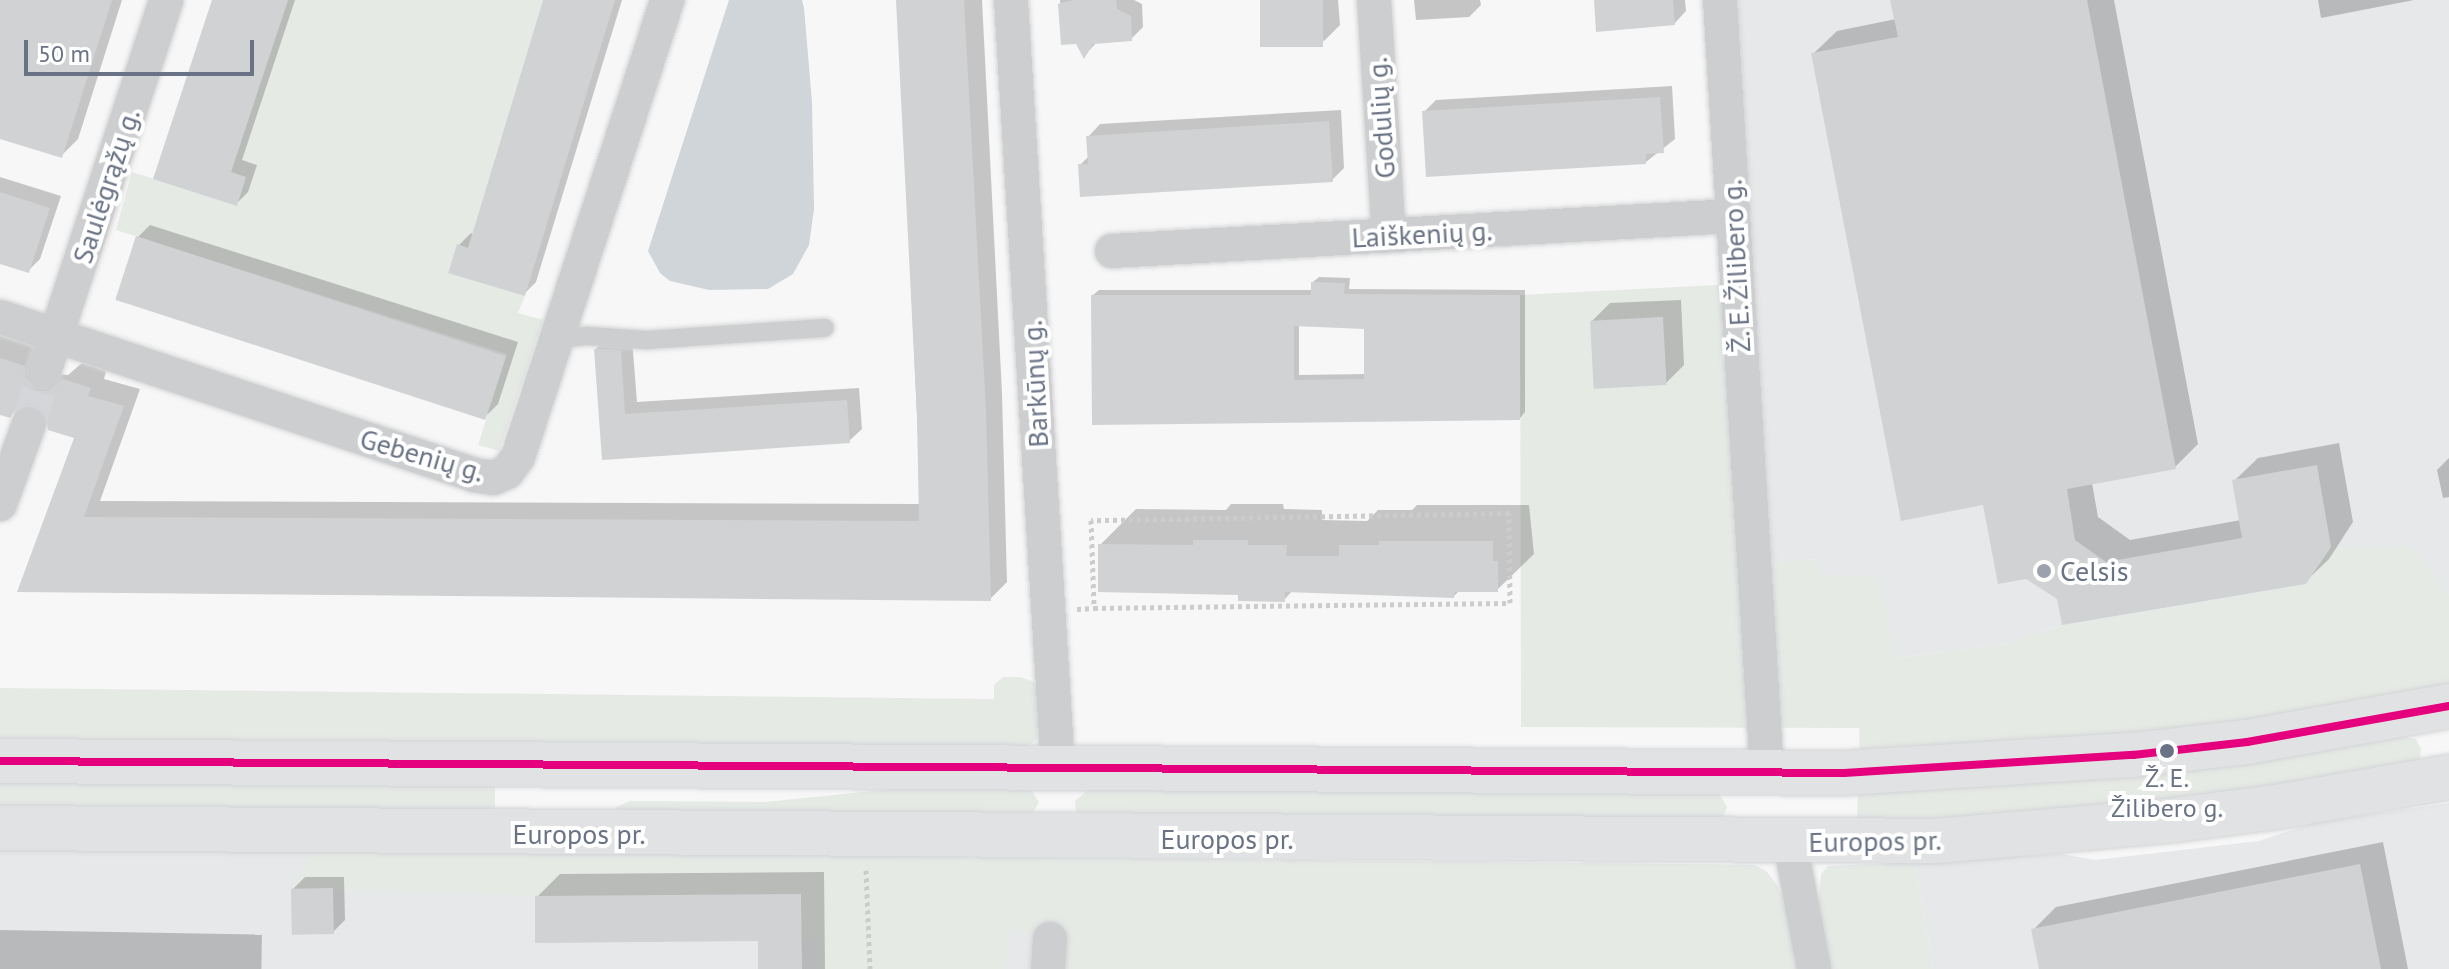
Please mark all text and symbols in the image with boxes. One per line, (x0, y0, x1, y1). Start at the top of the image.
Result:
scale bar (28, 24, 258, 74)
text: 50 m (38, 38, 90, 69)
street label: Godulių g. (1360, 56, 1402, 180)
street label: Saulėgrąžų g. (65, 104, 147, 268)
street label: Ž. E. Žilibero g. (1715, 176, 1757, 356)
street label: Laiškenių g. (1351, 214, 1493, 254)
street label: Barkūnų g. (1015, 320, 1055, 448)
street label: Gebenių g. (356, 421, 488, 489)
place label: Celsis (2060, 554, 2128, 588)
marker: Celsis (2035, 562, 2053, 580)
marker: Ž. E. Žilibero g. (2159, 743, 2175, 759)
place label: Ž. E. Žilibero g. (2111, 762, 2223, 824)
street label: Europos pr. (512, 817, 646, 851)
street label: Europos pr. (1160, 822, 1294, 856)
street label: Europos pr. (1808, 823, 1942, 859)

